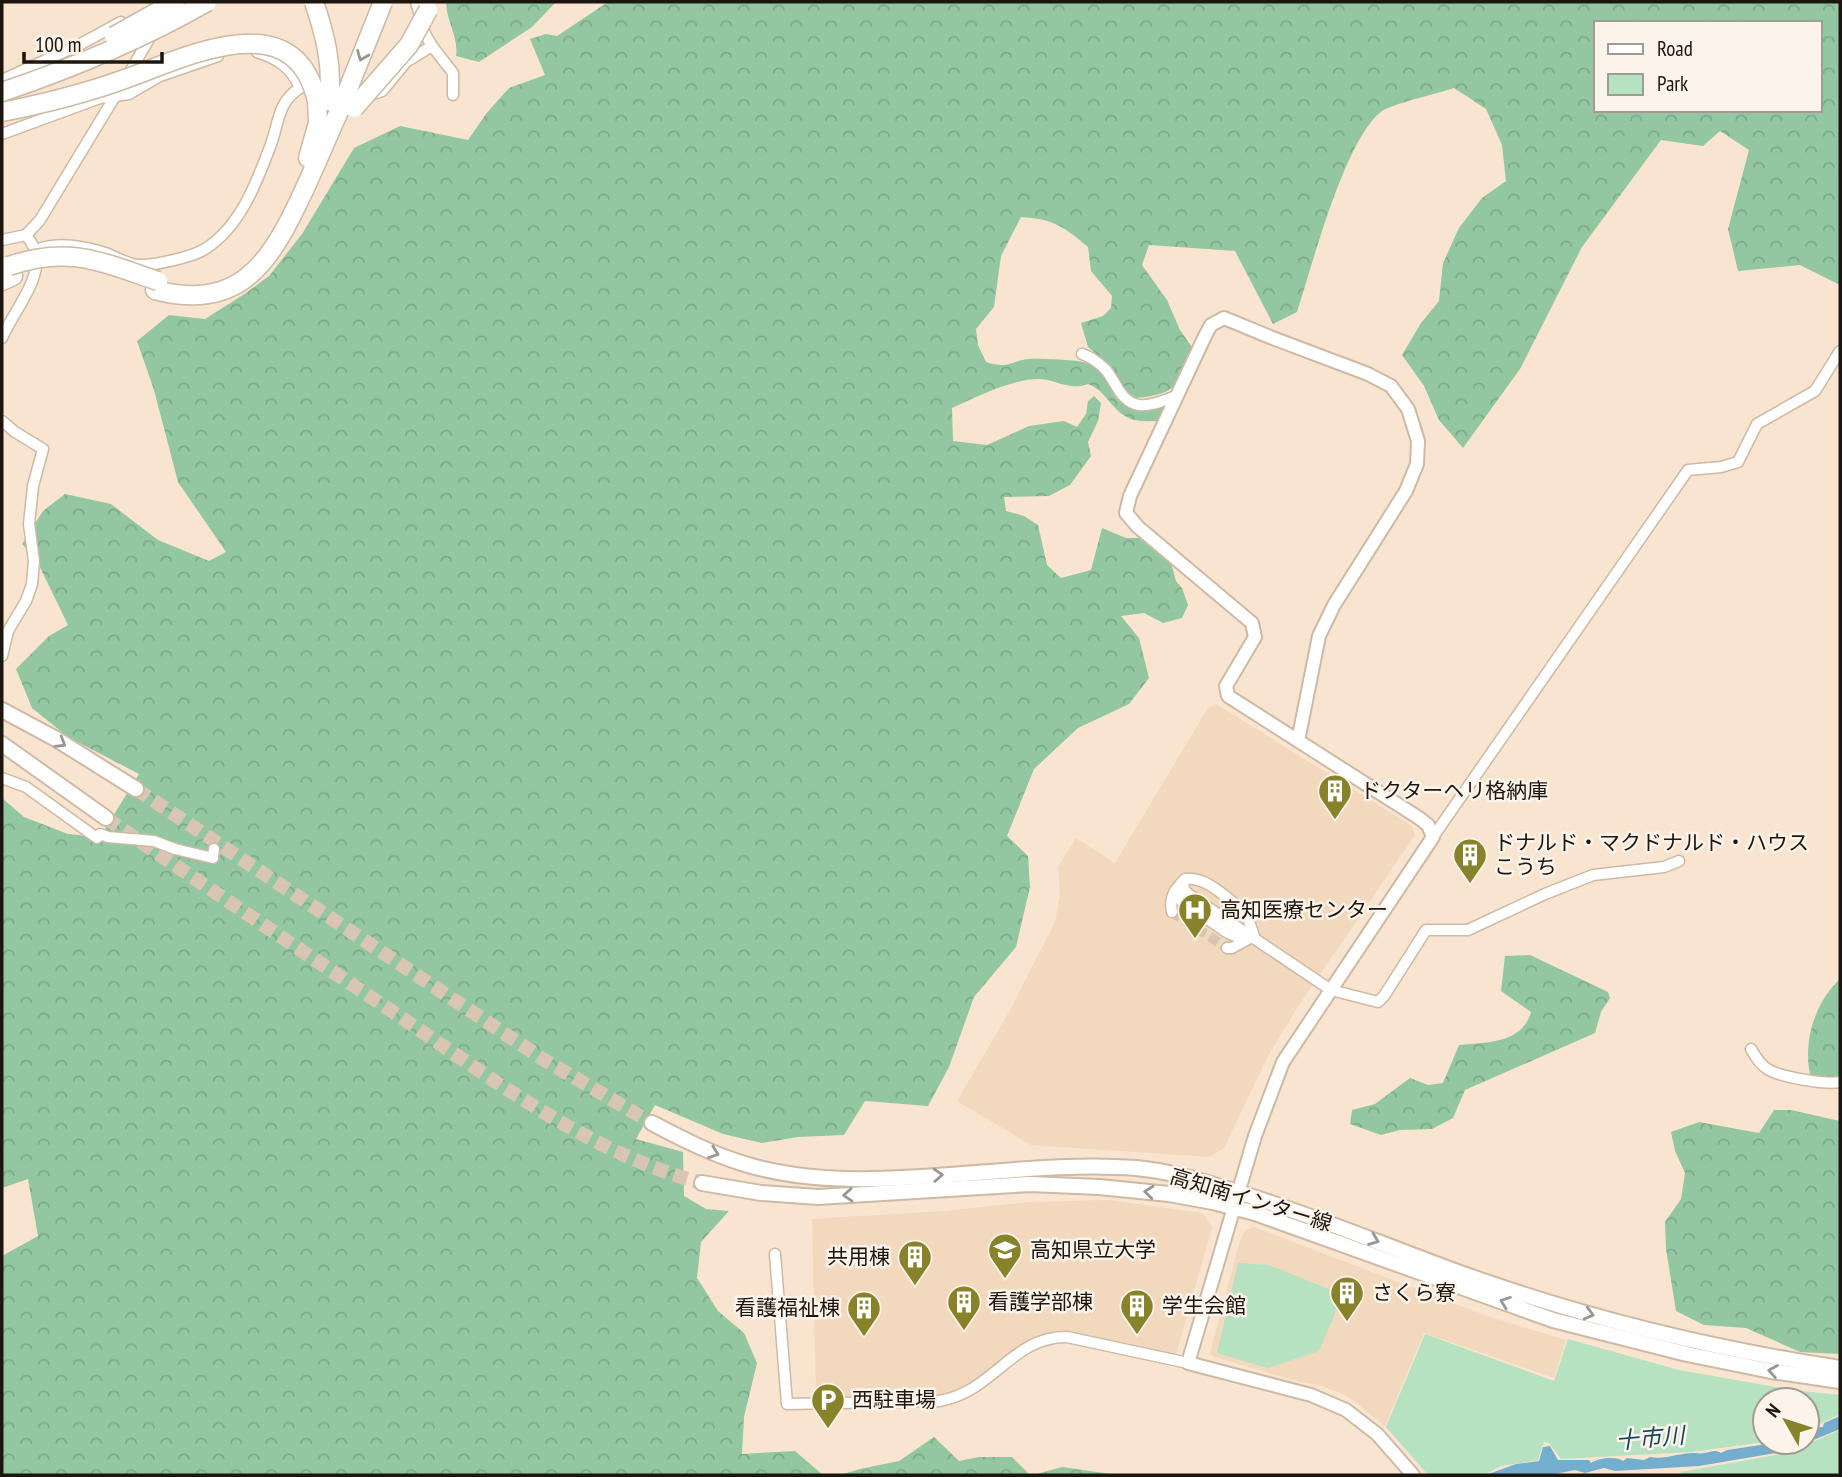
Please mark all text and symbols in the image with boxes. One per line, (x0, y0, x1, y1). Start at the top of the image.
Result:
scale bar (24, 21, 163, 65)
legend (1594, 21, 1821, 112)
text: 100 m (35, 31, 81, 58)
text: Road (1657, 35, 1693, 62)
one-way arrow (357, 49, 371, 61)
text: Park (1657, 70, 1688, 97)
one-way arrow (54, 735, 67, 748)
building icon: ドクターヘリ格納庫 (1316, 772, 1354, 821)
place label: ドクターヘリ格納庫 (1360, 777, 1548, 804)
place label: ドナルド・マクドナルド・ハウス こうち (1494, 829, 1809, 880)
building icon: ドナルド・マクドナルド・ハウス こうち (1451, 836, 1489, 885)
hospital icon: 高知医療センター (1176, 891, 1214, 940)
place label: 高知医療センター (1220, 896, 1388, 923)
one-way arrow (707, 1145, 719, 1159)
street label: 高知南インター線 (1167, 1162, 1335, 1237)
one-way arrow (933, 1168, 944, 1183)
one-way arrow (1143, 1185, 1154, 1200)
one-way arrow (842, 1187, 853, 1202)
school or university icon: 高知県立大学 (986, 1231, 1024, 1280)
one-way arrow (1368, 1232, 1380, 1246)
place label: 高知県立大学 (1030, 1236, 1156, 1263)
building icon: 共用棟 (896, 1238, 934, 1287)
place label: 共用棟 (827, 1243, 890, 1270)
building icon: さくら寮 (1328, 1274, 1366, 1323)
place label: さくら寮 (1372, 1279, 1456, 1306)
building icon: 看護学部棟 (945, 1283, 983, 1332)
building icon: 学生会館 (1118, 1287, 1156, 1336)
place label: 看護学部棟 (988, 1288, 1093, 1315)
building icon: 看護福祉棟 (845, 1289, 883, 1338)
place label: 学生会館 (1162, 1292, 1246, 1319)
place label: 看護福祉棟 (735, 1294, 840, 1321)
one-way arrow (1500, 1296, 1512, 1310)
one-way arrow (1583, 1306, 1595, 1320)
one-way arrow (1767, 1364, 1779, 1379)
parking icon: 西駐車場 (809, 1381, 847, 1430)
place label: 西駐車場 (852, 1386, 936, 1413)
north arrow (1751, 1386, 1821, 1456)
text: N (1760, 1399, 1785, 1422)
water label: 十市川 (1614, 1420, 1689, 1455)

